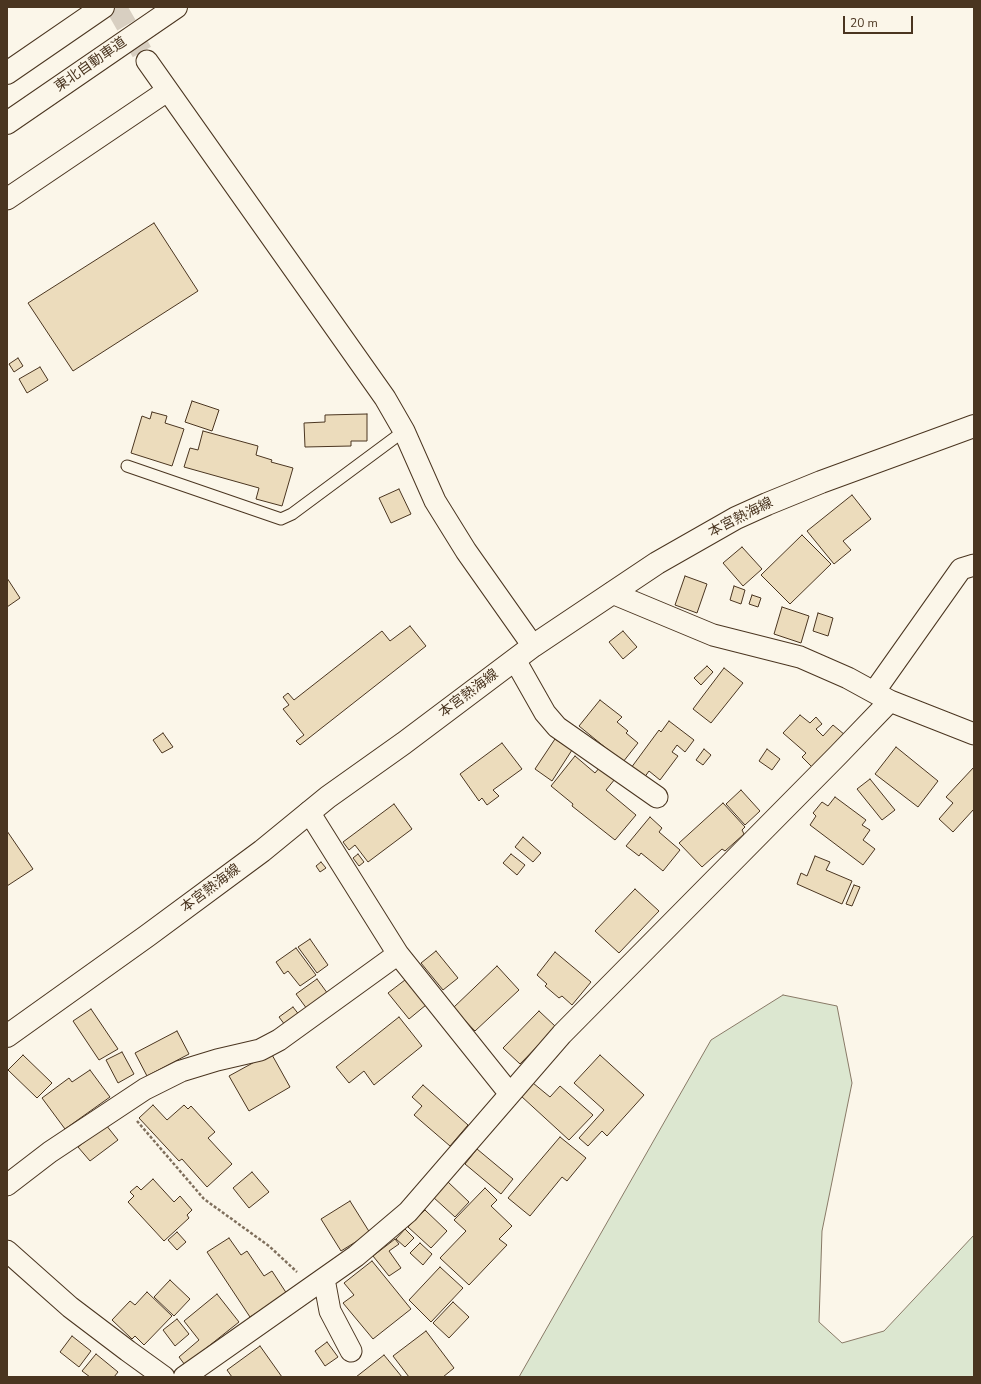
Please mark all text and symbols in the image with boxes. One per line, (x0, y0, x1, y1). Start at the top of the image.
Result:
scale bar (845, 8, 915, 34)
text: 20 m (850, 15, 878, 31)
street label: 東北自動車道 (52, 34, 130, 96)
street label: 本宮熱海線 (706, 495, 776, 541)
street label: 本宮熱海線 (436, 666, 502, 722)
street label: 本宮熱海線 (178, 861, 244, 917)

